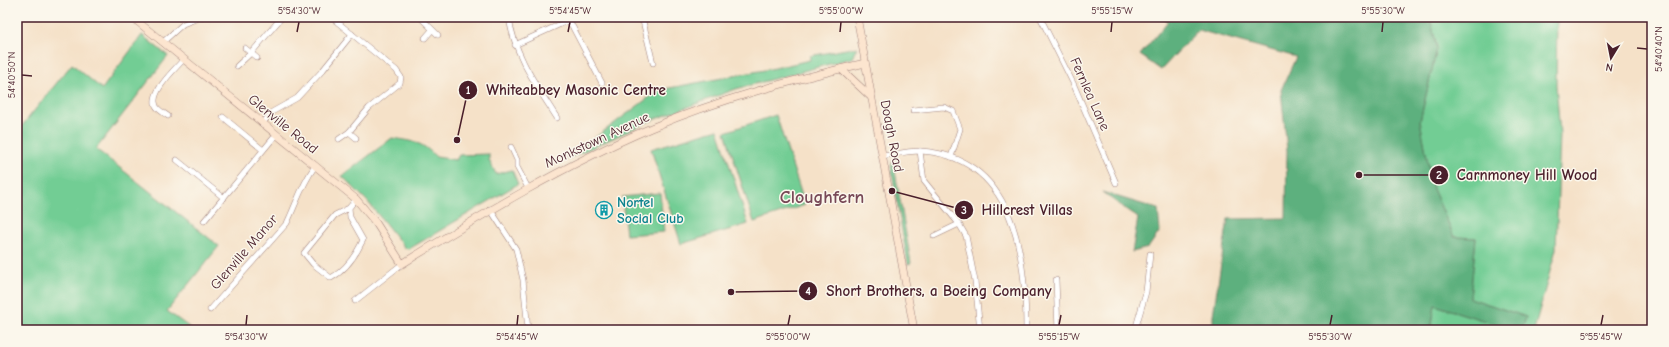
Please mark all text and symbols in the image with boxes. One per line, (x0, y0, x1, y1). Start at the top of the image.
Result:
text: 5°54'30"W (278, 5, 321, 17)
text: 5°54'45"W (549, 5, 591, 17)
text: 5°55'00"W (819, 5, 863, 17)
text: 5°55'15"W (1091, 5, 1133, 17)
text: 5°55'30"W (1361, 5, 1405, 17)
text: 54°40'40"N (1653, 26, 1665, 72)
north arrow (1591, 38, 1631, 78)
text: 54°40'50"N (6, 52, 18, 98)
street label: Fernlea Lane (1066, 55, 1114, 133)
text: N (1605, 60, 1614, 74)
callout: Whiteabbey Masonic Centre (458, 76, 673, 103)
text: Whiteabbey Masonic Centre (486, 81, 666, 99)
text: 1 (466, 83, 471, 97)
street label: Glenville Road (245, 91, 321, 157)
street label: Doagh Road (877, 98, 907, 174)
street label: Monkstown Avenue (542, 108, 652, 172)
callout: Carnmoney Hill Wood (1429, 162, 1605, 189)
text: Carnmoney Hill Wood (1457, 166, 1597, 184)
text: 2 (1436, 168, 1442, 182)
district label: Cloughfern (780, 187, 864, 208)
place label: Nortel Social Club (617, 194, 684, 227)
callout: Hillcrest Villas (954, 196, 1081, 223)
building icon: Nortel Social Club (594, 200, 614, 220)
text: Hillcrest Villas (982, 201, 1072, 219)
text: 3 (961, 203, 967, 217)
street label: Glenville Manor (207, 210, 282, 293)
callout: Short Brothers, a Boeing Company (798, 278, 1060, 305)
text: Short Brothers, a Boeing Company (826, 282, 1052, 300)
text: 4 (805, 284, 811, 298)
text: 5°54'30"W (225, 331, 268, 343)
text: 5°54'45"W (496, 331, 538, 343)
text: 5°55'00"W (766, 331, 810, 343)
text: 5°55'15"W (1038, 331, 1080, 343)
text: 5°55'30"W (1308, 331, 1352, 343)
text: 5°55'45"W (1580, 331, 1623, 343)

